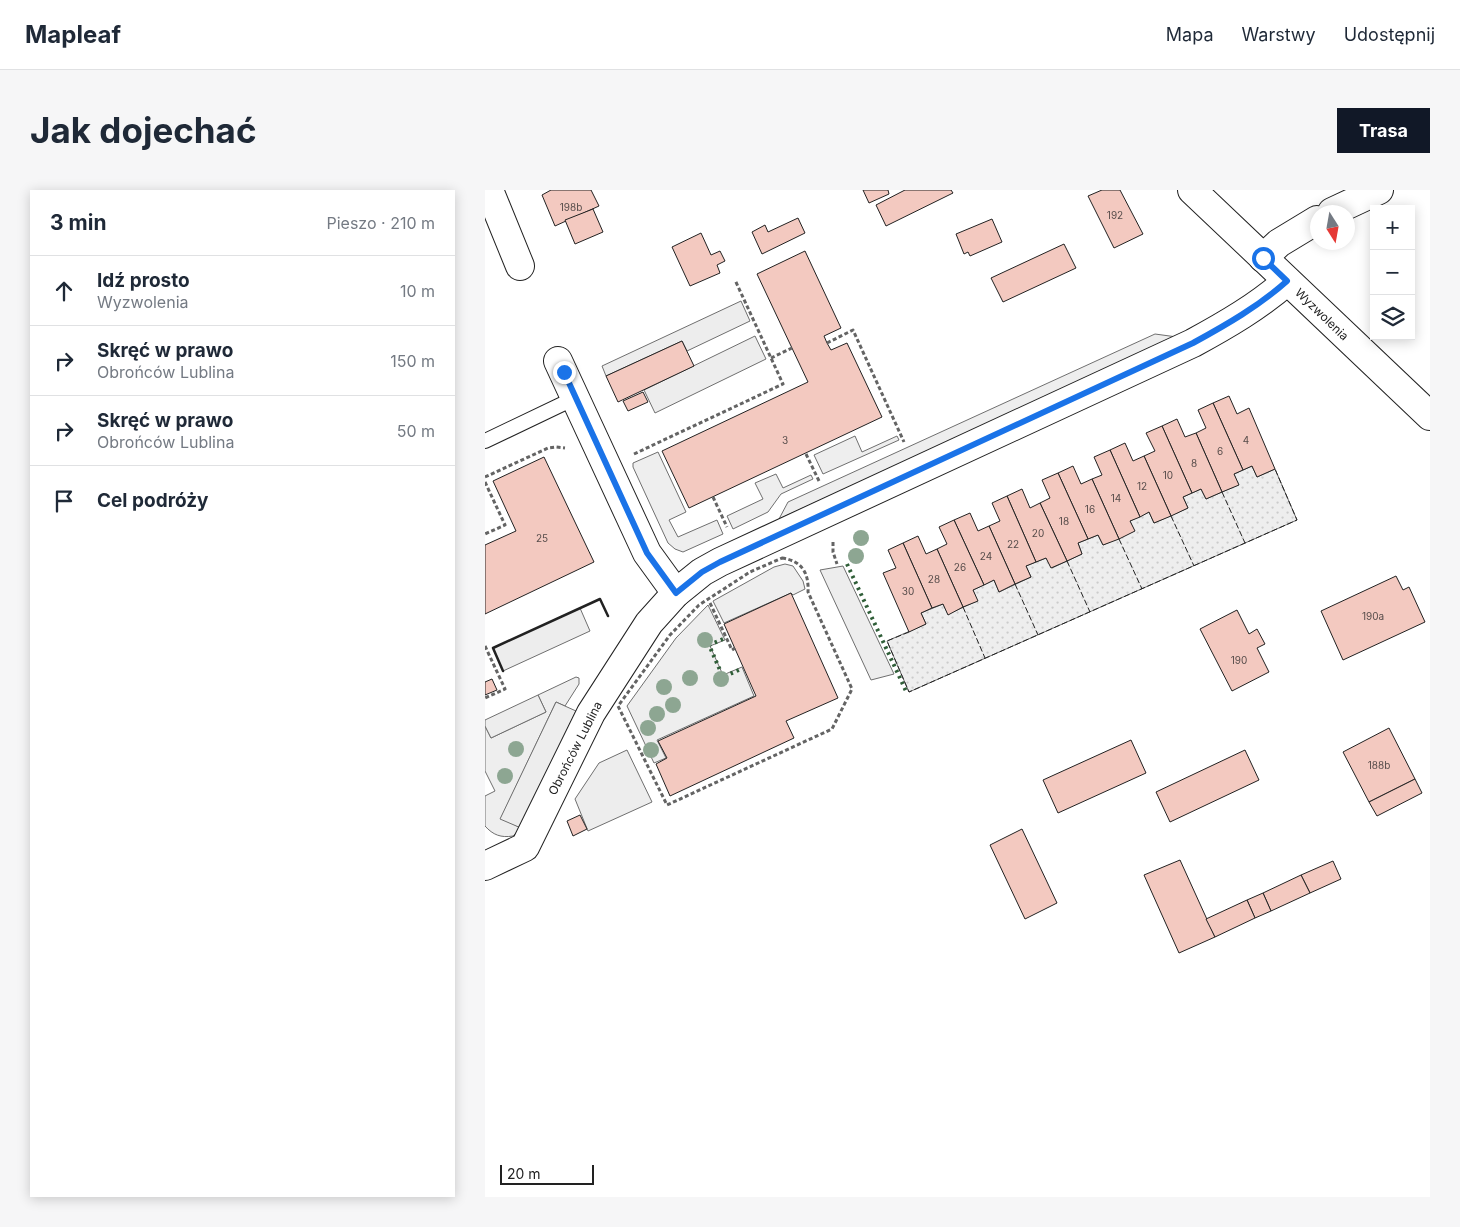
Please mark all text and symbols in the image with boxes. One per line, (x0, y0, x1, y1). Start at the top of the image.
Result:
text: Mapleaf (25, 20, 121, 49)
text: Mapa (1166, 24, 1213, 45)
text: Warstwy (1241, 24, 1316, 45)
text: Udostępnij (1344, 24, 1435, 45)
button: Trasa (1337, 108, 1430, 153)
text: Jak dojechać (30, 109, 257, 151)
house number: 198b (560, 201, 582, 213)
north arrow (1310, 205, 1355, 250)
map controls (1370, 205, 1415, 340)
button: + (1370, 205, 1415, 250)
house number: 192 (1107, 209, 1123, 221)
text: 3 min (50, 210, 106, 235)
text: Pieszo · 210 m (326, 213, 435, 233)
route start (1252, 247, 1275, 270)
button: − (1370, 250, 1415, 295)
text: Idź prosto (97, 269, 190, 292)
icon: ahead (50, 277, 78, 305)
text: 10 m (400, 281, 435, 301)
street label: Wyzwolenia (1292, 285, 1352, 343)
text: Wyzwolenia (97, 292, 189, 312)
button: layers (1370, 295, 1415, 340)
text: Skręć w prawo (97, 339, 233, 362)
icon: right (50, 347, 78, 375)
text: 150 m (390, 351, 435, 371)
route end (553, 361, 576, 384)
text: Obrońców Lublina (97, 362, 234, 382)
text: Skręć w prawo (97, 409, 233, 432)
icon: right (50, 417, 78, 445)
text: 50 m (397, 421, 435, 441)
text: Obrońców Lublina (97, 432, 234, 452)
house number: 3 (782, 434, 788, 446)
house number: 4 (1243, 434, 1249, 446)
house number: 6 (1217, 445, 1223, 457)
house number: 8 (1191, 457, 1197, 469)
house number: 10 (1163, 469, 1173, 481)
house number: 12 (1137, 480, 1147, 492)
icon: arrive (50, 487, 78, 515)
text: Cel podróży (97, 489, 209, 512)
house number: 14 (1111, 492, 1121, 504)
house number: 16 (1085, 503, 1095, 515)
house number: 18 (1059, 515, 1069, 527)
house number: 20 (1032, 527, 1044, 539)
house number: 25 (536, 532, 548, 544)
house number: 22 (1007, 538, 1019, 550)
house number: 24 (980, 550, 992, 562)
house number: 26 (954, 561, 966, 573)
house number: 28 (928, 573, 940, 585)
house number: 30 (902, 585, 914, 597)
house number: 190a (1362, 610, 1384, 622)
house number: 190 (1231, 654, 1247, 666)
street label: Obrońców Lublina (545, 699, 605, 797)
house number: 188b (1368, 759, 1390, 771)
scale bar (500, 1162, 594, 1185)
text: 20 m (507, 1165, 541, 1182)

